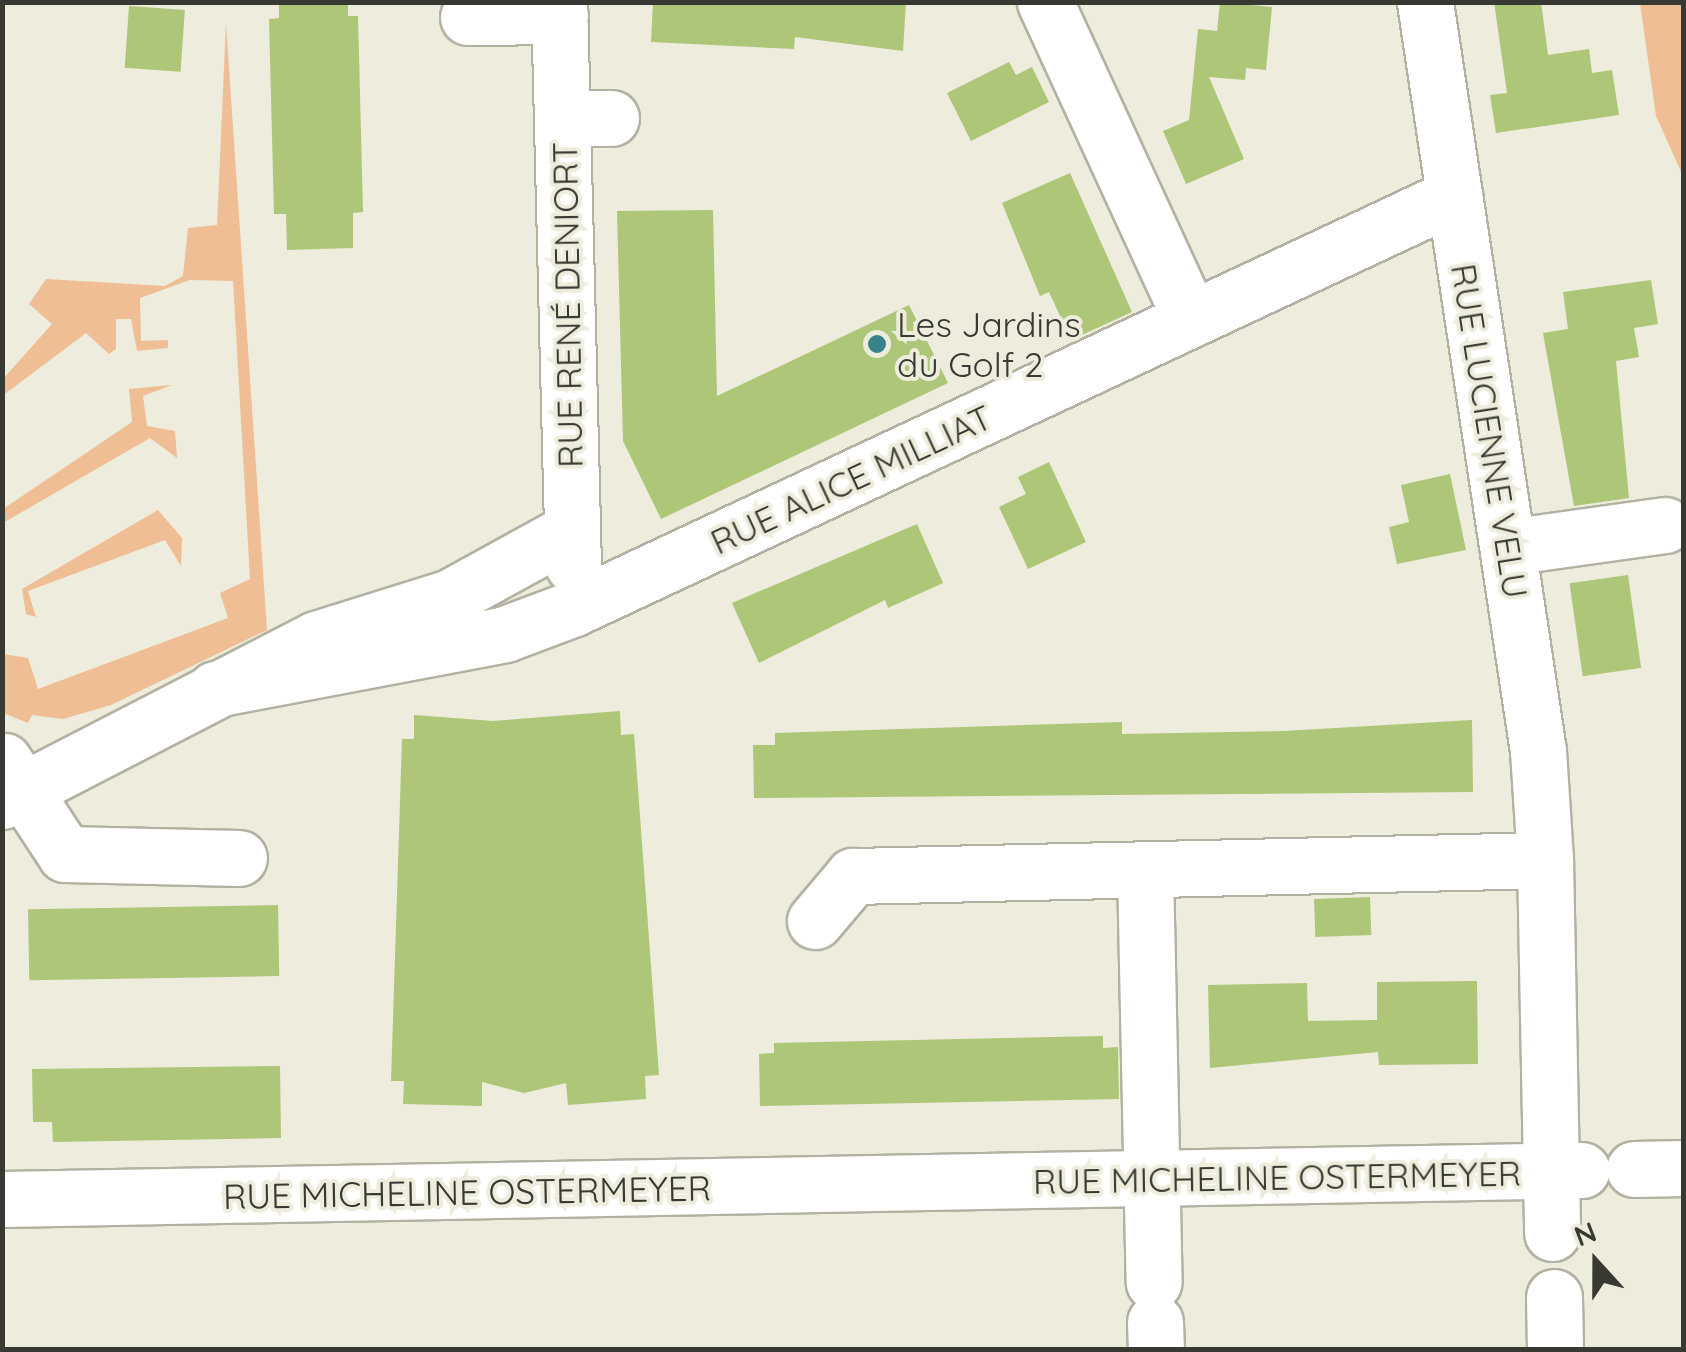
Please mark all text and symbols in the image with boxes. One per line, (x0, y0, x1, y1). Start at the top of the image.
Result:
street label: RUE RENÉ DENIORT (543, 142, 591, 468)
street label: RUE LUCIENNE VELU (1443, 261, 1537, 601)
place label: Les Jardins du Golf 2 (897, 303, 1081, 385)
marker: Les Jardins du Golf 2 (866, 333, 888, 355)
street label: RUE ALICE MILLIAT (704, 395, 998, 563)
street label: RUE MICHELINE OSTERMEYER (1033, 1152, 1521, 1202)
street label: RUE MICHELINE OSTERMEYER (223, 1167, 711, 1217)
north arrow (1546, 1212, 1646, 1312)
text: N (1569, 1213, 1601, 1254)

